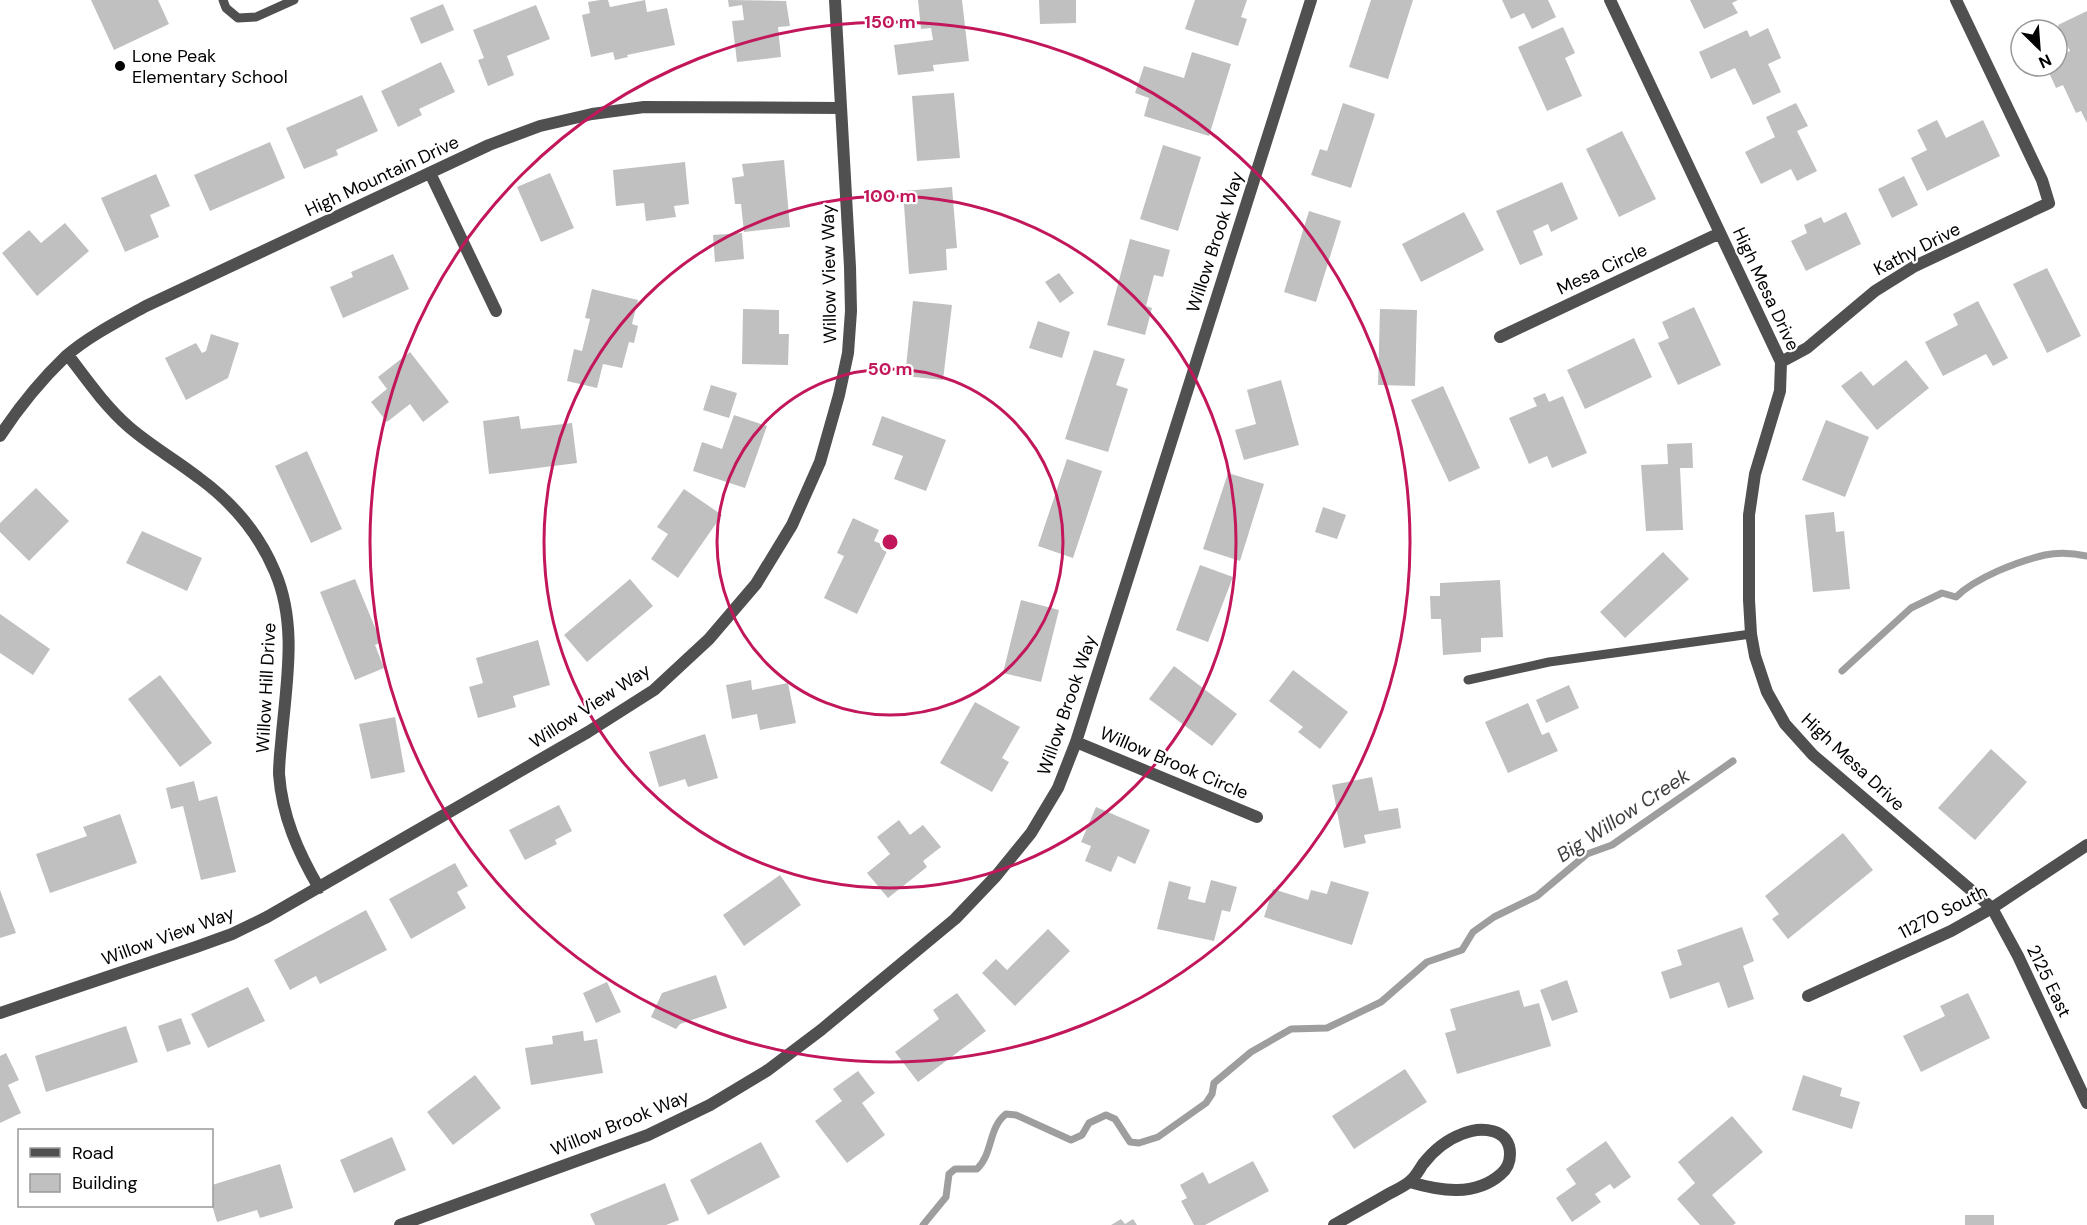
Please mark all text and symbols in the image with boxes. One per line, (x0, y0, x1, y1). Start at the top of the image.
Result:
text: 150 m (864, 10, 916, 34)
north arrow (2009, 18, 2069, 78)
place label: Lone Peak Elementary School (132, 44, 288, 89)
text: N (2035, 49, 2055, 73)
marker: Lone Peak Elementary School (113, 59, 127, 73)
street label: High Mountain Drive (301, 130, 463, 222)
street label: Willow Brook Way (1181, 168, 1249, 316)
text: 100 m (863, 184, 917, 208)
street label: Willow View Way (816, 204, 842, 344)
street label: Kathy Drive (1870, 217, 1964, 281)
street label: High Mesa Drive (1727, 223, 1805, 355)
street label: Mesa Circle (1553, 238, 1651, 300)
text: 50 m (867, 357, 913, 381)
centre of rings (880, 532, 900, 552)
street label: Willow Hill Drive (251, 622, 281, 754)
street label: Willow Brook Way (1032, 632, 1102, 778)
street label: Willow View Way (525, 658, 655, 754)
street label: High Mesa Drive (1796, 708, 1910, 816)
street label: Willow Brook Circle (1096, 721, 1252, 805)
water label: Big Willow Creek (1551, 762, 1695, 868)
street label: 11270 South (1895, 879, 1991, 945)
street label: Willow View Way (98, 901, 238, 971)
street label: 2125 East (2021, 941, 2077, 1021)
street label: Willow Brook Way (547, 1084, 693, 1162)
legend (18, 1129, 213, 1207)
text: Road (72, 1141, 114, 1165)
text: Building (72, 1171, 137, 1195)

